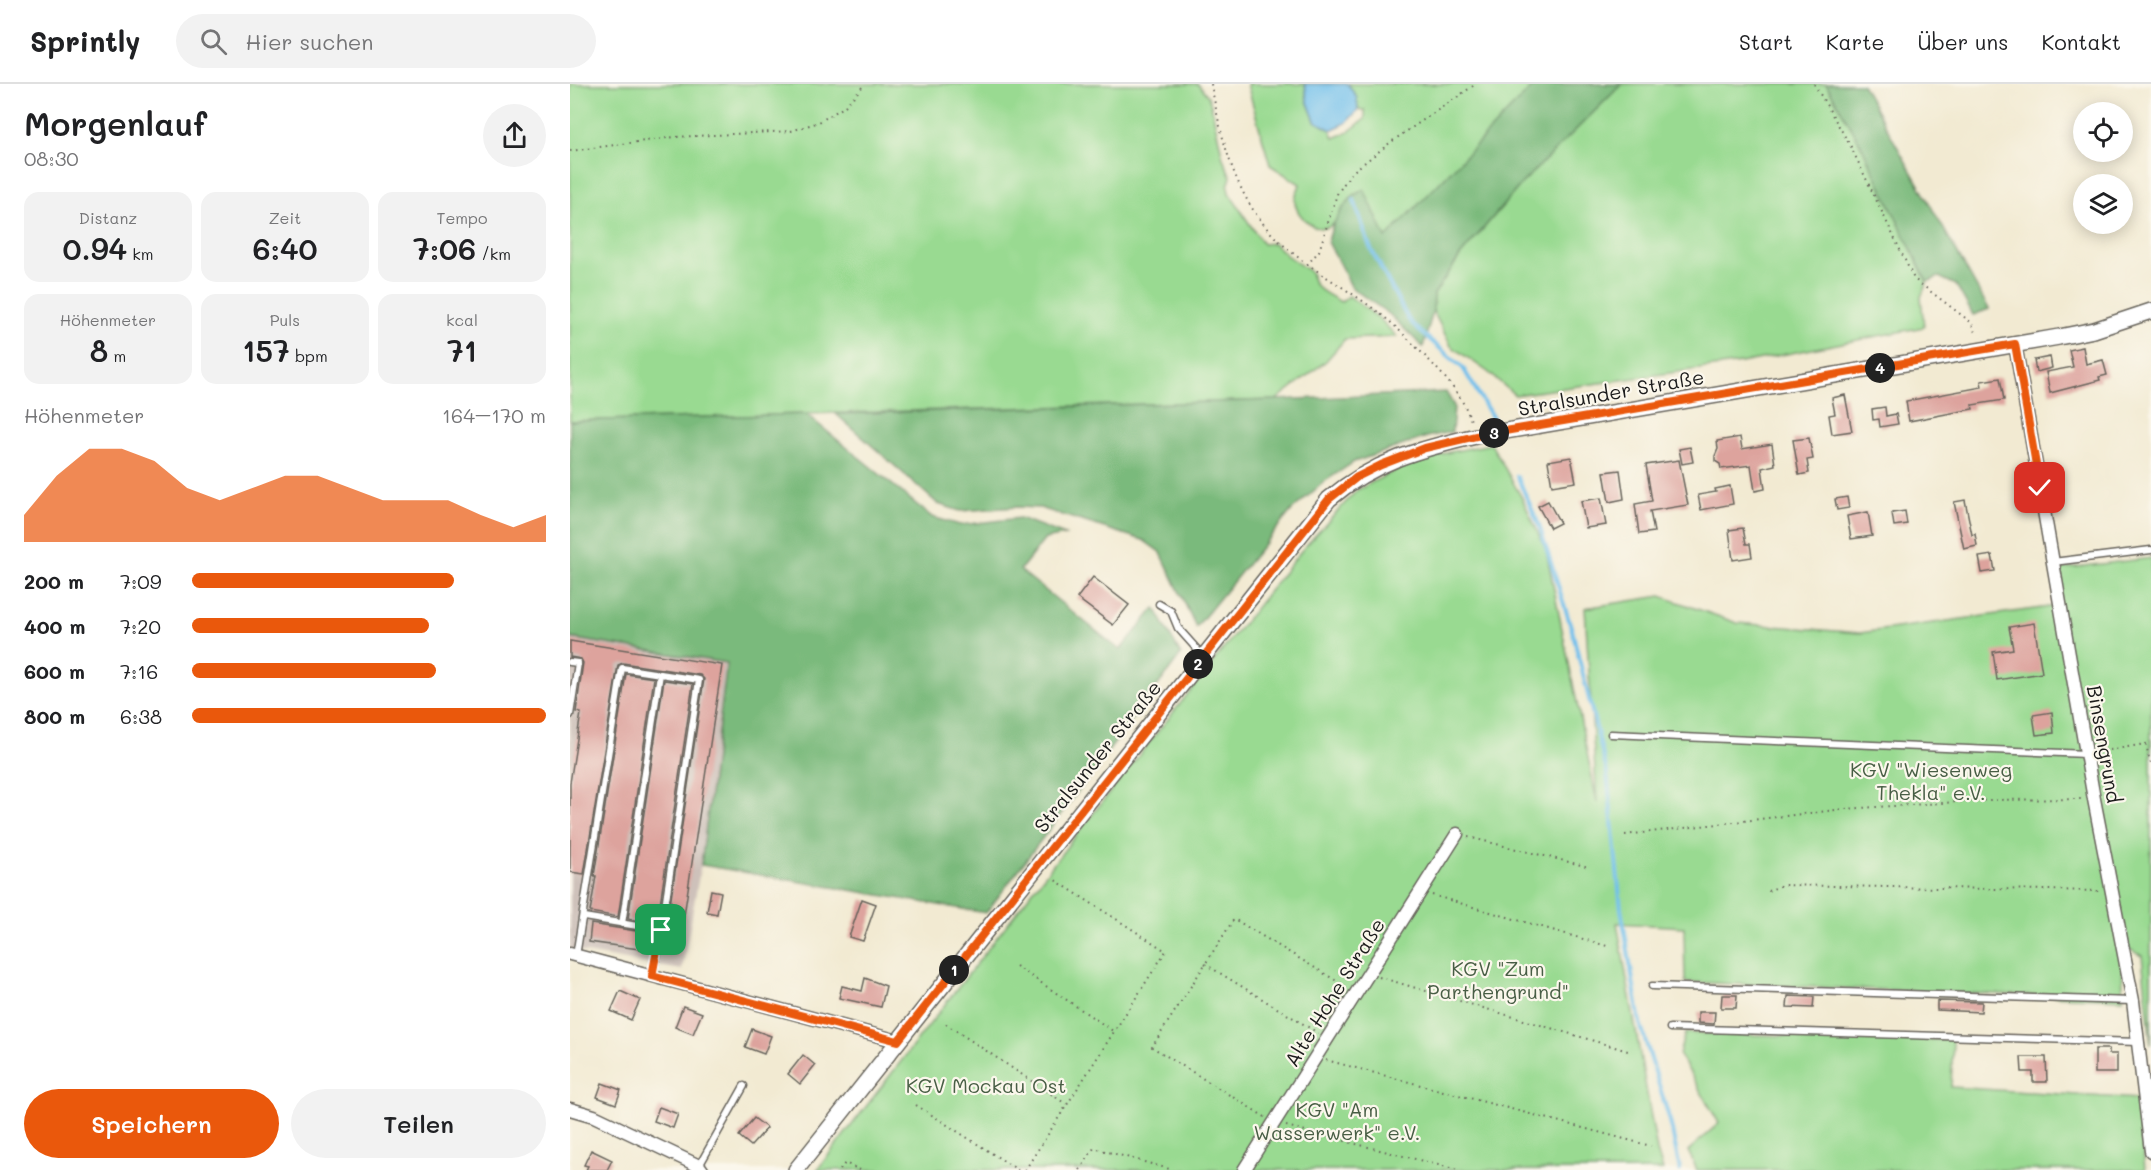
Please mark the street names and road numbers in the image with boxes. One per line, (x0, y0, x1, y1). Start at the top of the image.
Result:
street label: Stralsunder Straße (1516, 363, 1706, 421)
street label: Stralsunder Straße (1028, 675, 1166, 837)
street label: Binsengrund (2082, 683, 2128, 805)
street label: Alte Hohe Straße (1278, 913, 1390, 1071)

